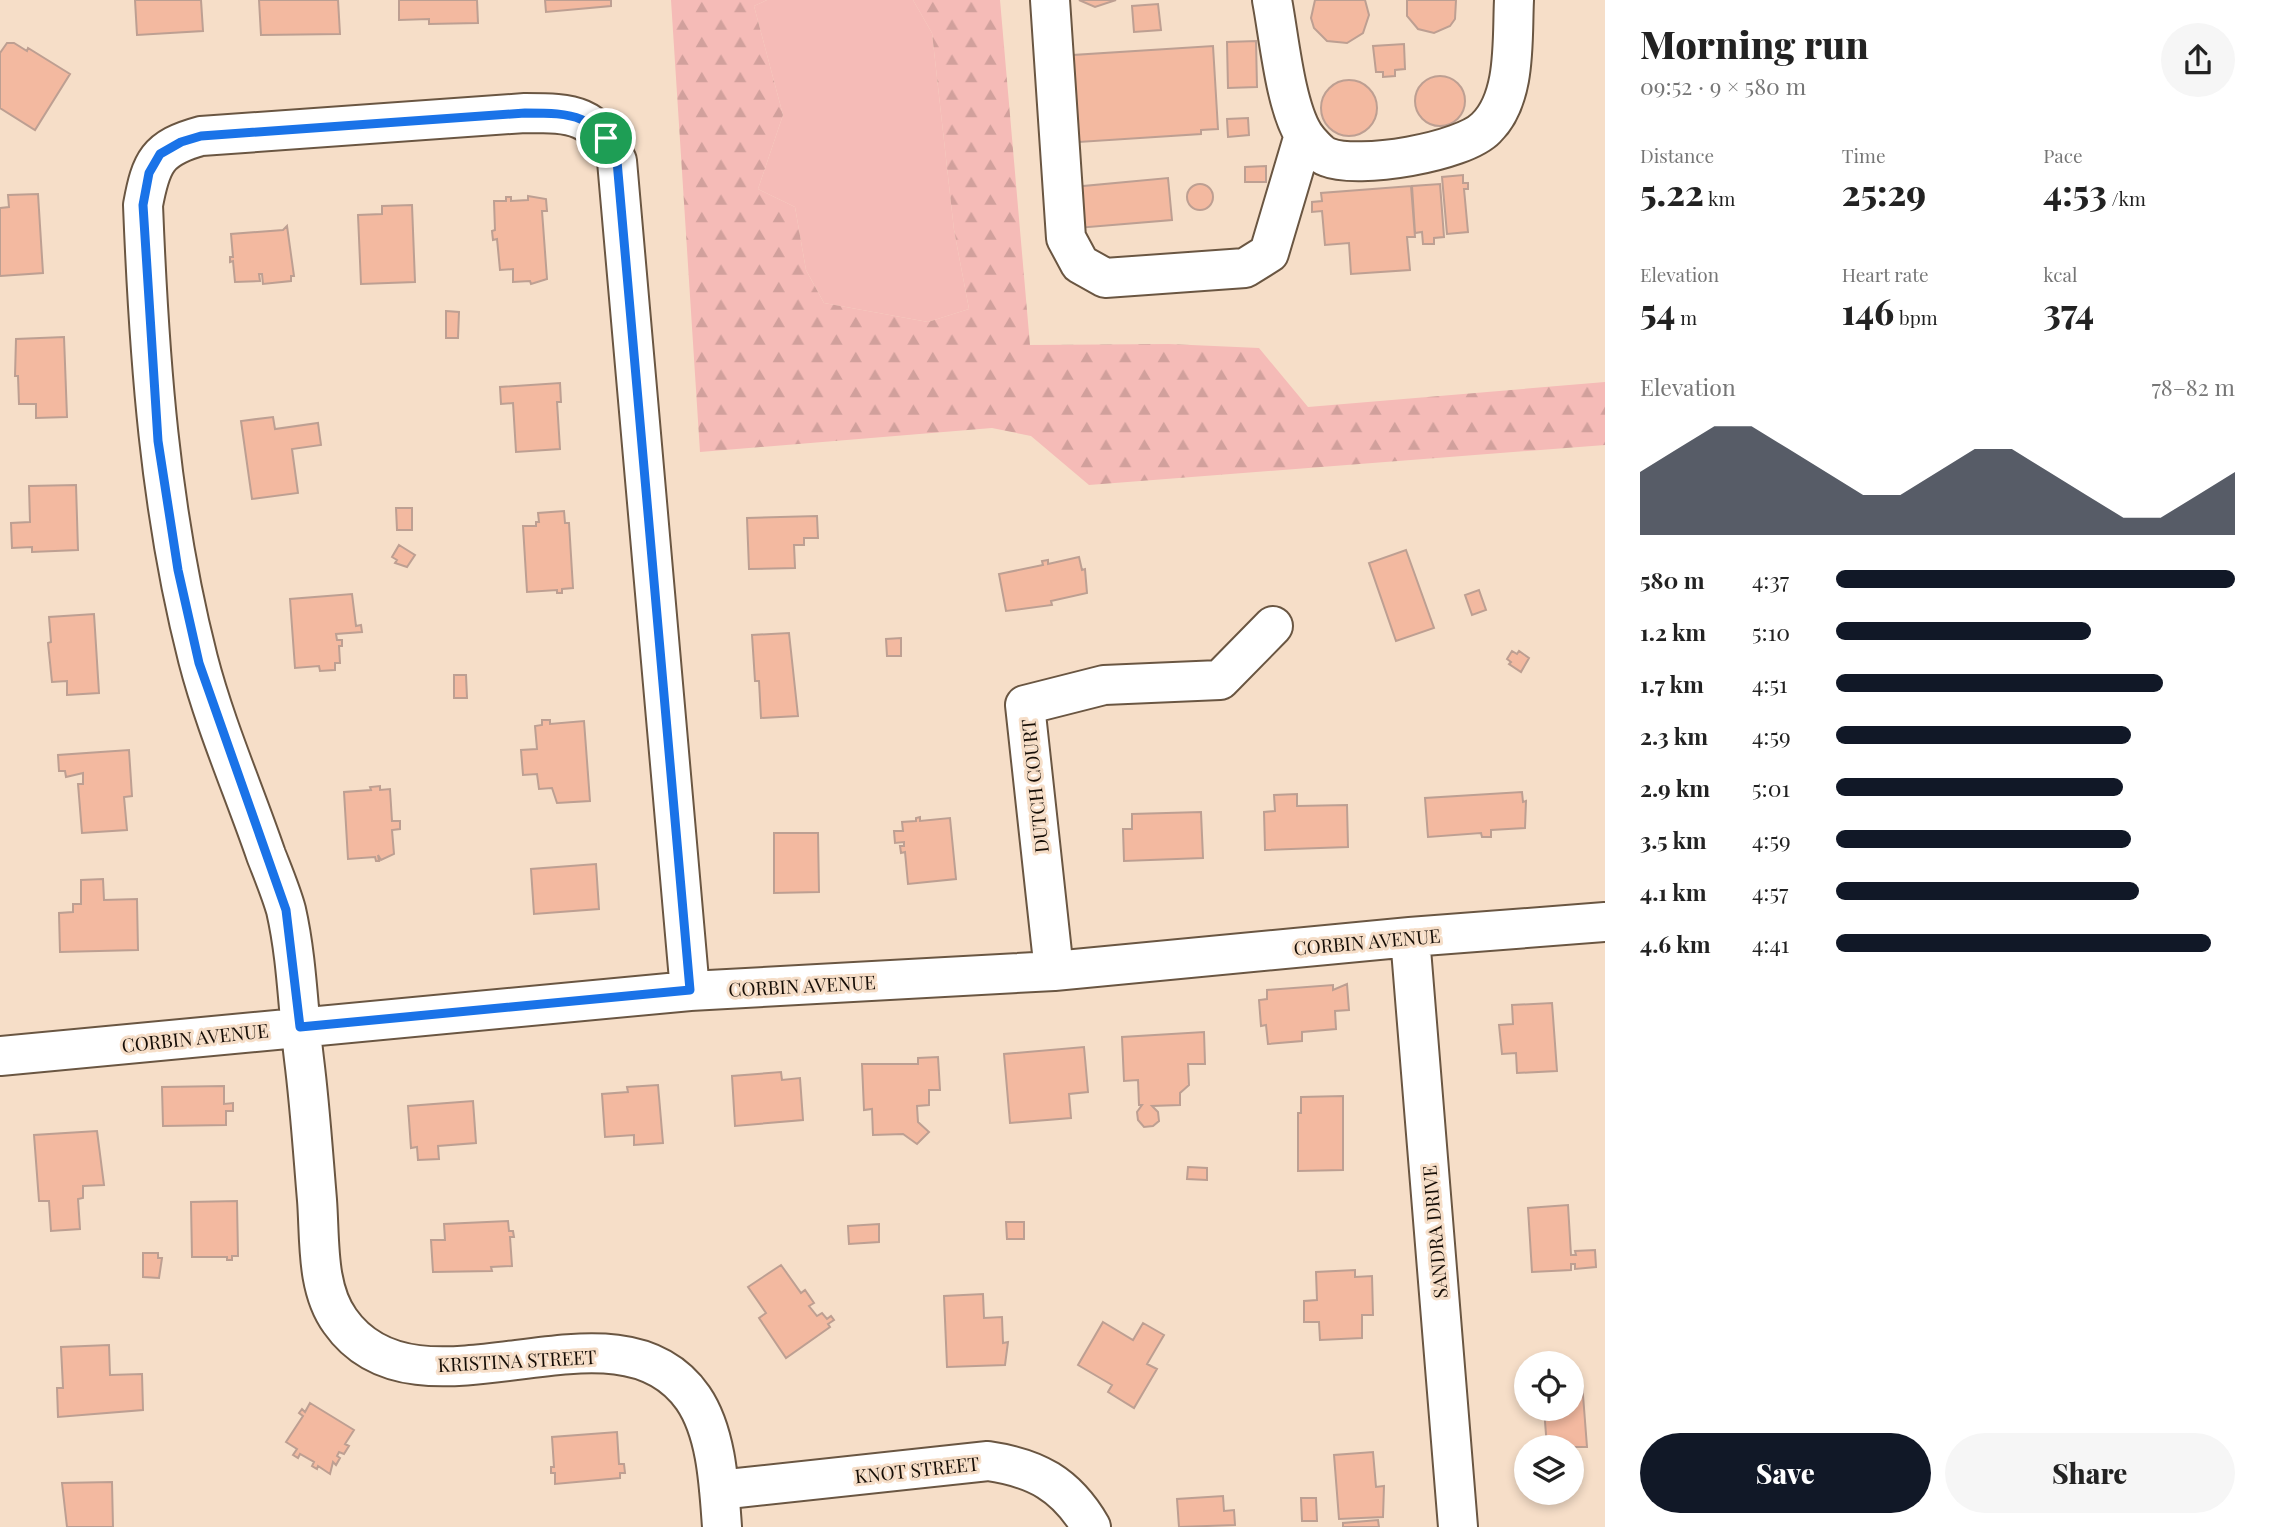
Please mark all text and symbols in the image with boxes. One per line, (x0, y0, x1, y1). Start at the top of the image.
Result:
text: Morning run (1640, 18, 1869, 69)
button: share (2161, 23, 2235, 97)
text: 09:52 · 9 × 580 m (1640, 70, 1806, 101)
pin (576, 108, 636, 168)
icon: arrive (587, 119, 625, 157)
text: Distance (1640, 142, 1714, 168)
text: Time (1842, 142, 1886, 168)
text: Pace (2043, 142, 2083, 168)
text: 5.22 (1640, 168, 1704, 215)
text: 25:29 (1842, 168, 1926, 215)
text: 4:53 (2043, 168, 2107, 215)
text: km (1704, 185, 1735, 211)
text: /km (2107, 185, 2146, 211)
text: Elevation (1640, 261, 1719, 287)
text: Heart rate (1842, 261, 1929, 287)
text: kcal (2043, 261, 2077, 287)
text: 54 (1640, 287, 1675, 334)
text: 146 (1842, 287, 1894, 334)
text: 374 (2043, 287, 2094, 334)
text: m (1675, 304, 1697, 330)
text: bpm (1894, 304, 1938, 330)
text: Elevation (1640, 371, 1736, 402)
text: 78–82 m (2151, 371, 2235, 402)
text: 580 m (1640, 564, 1704, 595)
text: 4:37 (1752, 564, 1789, 595)
text: 1.2 km (1640, 616, 1706, 647)
text: 5:10 (1752, 616, 1790, 647)
text: 1.7 km (1640, 668, 1704, 699)
text: 4:51 (1752, 668, 1788, 699)
street label: DUTCH COURT (1014, 718, 1054, 854)
text: 2.3 km (1640, 720, 1708, 751)
text: 4:59 (1752, 720, 1791, 751)
text: 2.9 km (1640, 772, 1710, 803)
text: 5:01 (1752, 772, 1790, 803)
text: 3.5 km (1640, 824, 1707, 855)
text: 4:59 (1752, 824, 1791, 855)
text: 4.1 km (1640, 876, 1707, 907)
text: 4:57 (1752, 876, 1788, 907)
street label: CORBIN AVENUE (1292, 922, 1442, 960)
text: 4.6 km (1640, 928, 1711, 959)
text: 4:41 (1752, 928, 1789, 959)
street label: CORBIN AVENUE (728, 968, 876, 1002)
street label: CORBIN AVENUE (120, 1016, 270, 1058)
street label: SANDRA DRIVE (1415, 1164, 1453, 1300)
street label: KRISTINA STREET (437, 1343, 597, 1377)
map controls (1514, 1351, 1584, 1505)
button: locate (1514, 1351, 1584, 1421)
button: Save (1640, 1433, 1931, 1513)
button: Share (1945, 1433, 2235, 1513)
button: layers (1514, 1435, 1584, 1505)
street label: KNOT STREET (853, 1450, 981, 1488)

